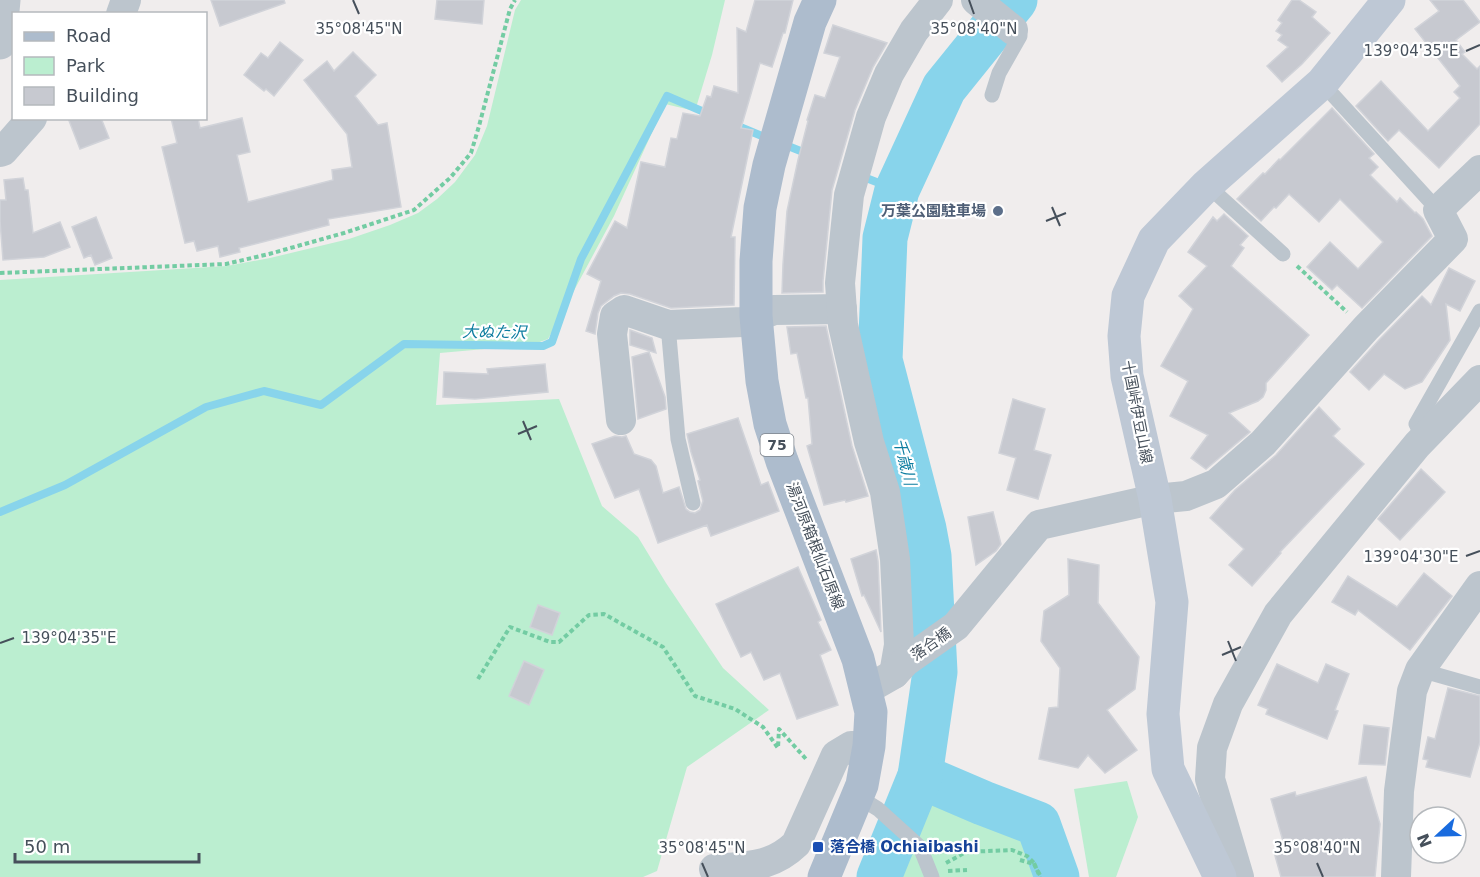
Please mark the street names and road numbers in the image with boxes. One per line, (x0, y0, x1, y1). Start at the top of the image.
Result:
street label: 十国峠伊豆山線 (1118, 359, 1156, 465)
road number: 75 (760, 434, 794, 456)
street label: 湯河原箱根仙石原線 (782, 480, 848, 612)
street label: 落合橋 (907, 624, 955, 664)

